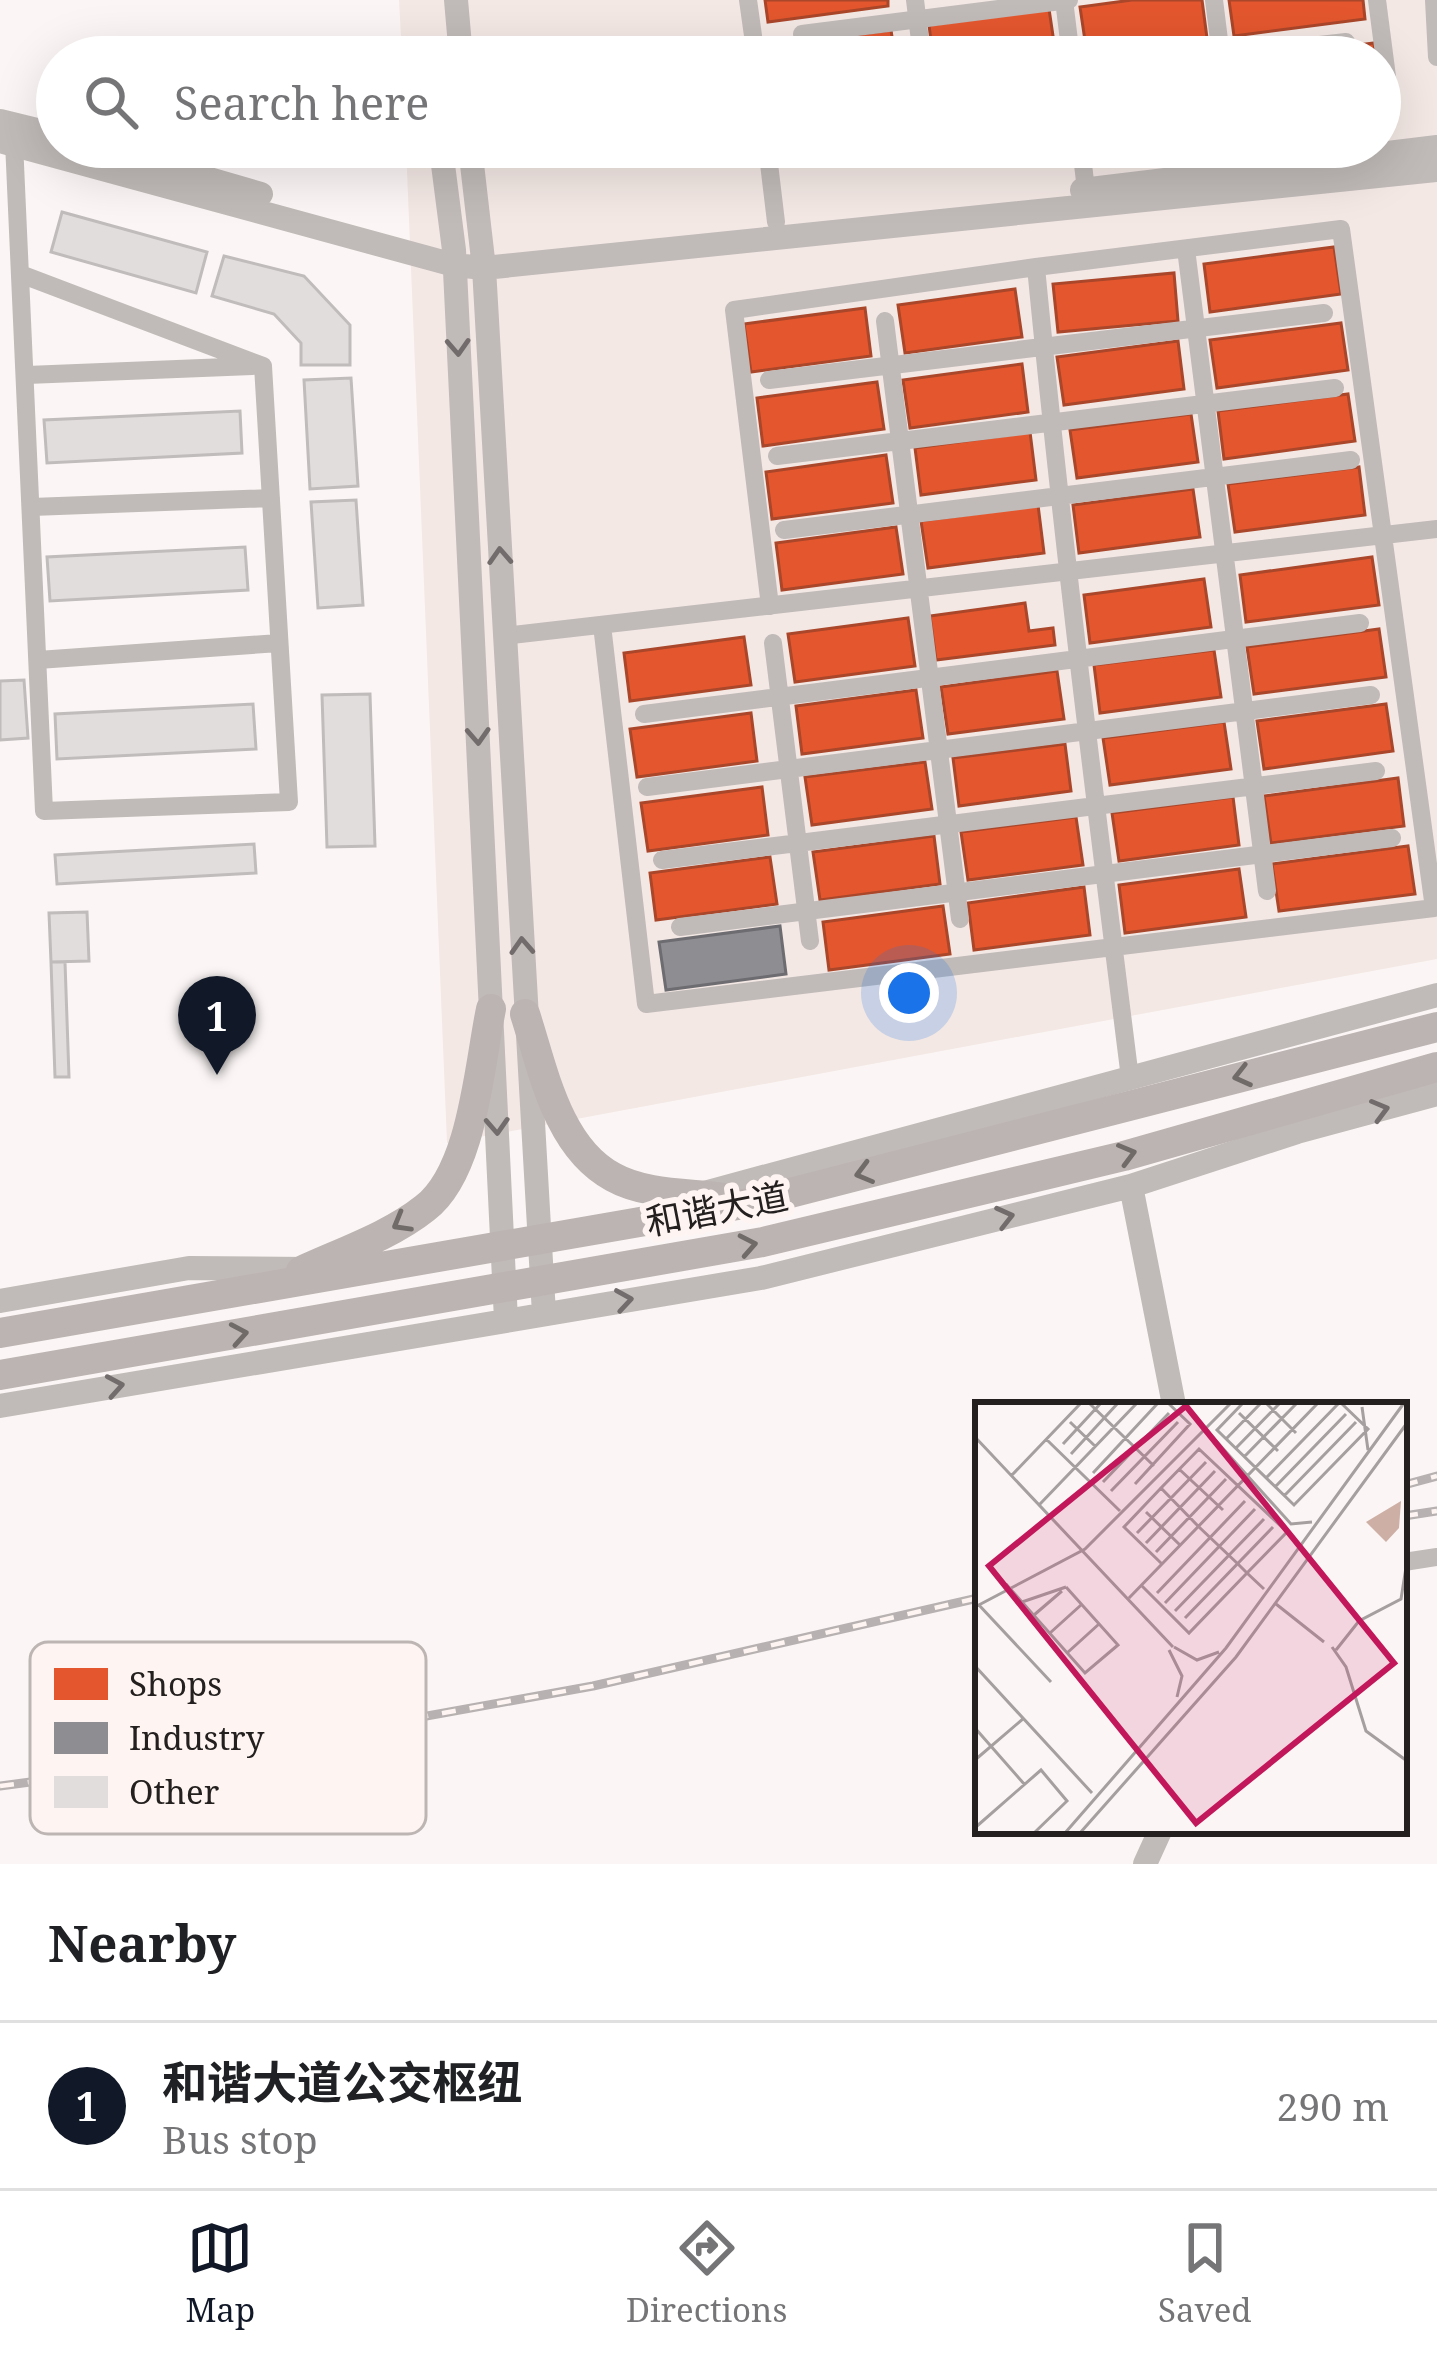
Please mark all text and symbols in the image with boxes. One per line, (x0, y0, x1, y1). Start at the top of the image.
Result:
search box (36, 36, 1401, 168)
icon: search (78, 69, 144, 135)
text: Search here (174, 72, 429, 133)
one-way arrow (445, 338, 471, 357)
one-way arrow (487, 546, 513, 565)
one-way arrow (464, 727, 490, 746)
one-way arrow (509, 936, 535, 955)
your location (879, 963, 939, 1023)
pin: 1 (178, 976, 256, 1075)
one-way arrow (1233, 1062, 1253, 1087)
one-way arrow (1369, 1099, 1389, 1124)
one-way arrow (483, 1117, 509, 1136)
one-way arrow (1116, 1144, 1137, 1169)
one-way arrow (855, 1159, 875, 1184)
street label: 和谐大道 (642, 1171, 792, 1246)
one-way arrow (994, 1206, 1015, 1231)
one-way arrow (392, 1208, 413, 1231)
one-way arrow (737, 1233, 757, 1258)
one-way arrow (614, 1289, 634, 1314)
one-way arrow (229, 1322, 249, 1347)
one-way arrow (105, 1375, 125, 1400)
inset map (975, 1402, 1407, 1834)
legend (30, 1642, 426, 1834)
text: Shops (129, 1661, 222, 1706)
text: Industry (129, 1715, 265, 1760)
text: Other (129, 1769, 220, 1814)
text: Nearby (48, 1907, 236, 1977)
text: 和谐大道公交枢纽 (162, 2051, 522, 2112)
text: 1 (76, 2079, 98, 2132)
text: 290 m (1277, 2079, 1389, 2132)
text: Bus stop (162, 2112, 318, 2165)
tab: Map (185, 2215, 255, 2332)
tab: Directions (626, 2215, 787, 2332)
tab: Saved (1158, 2215, 1252, 2332)

